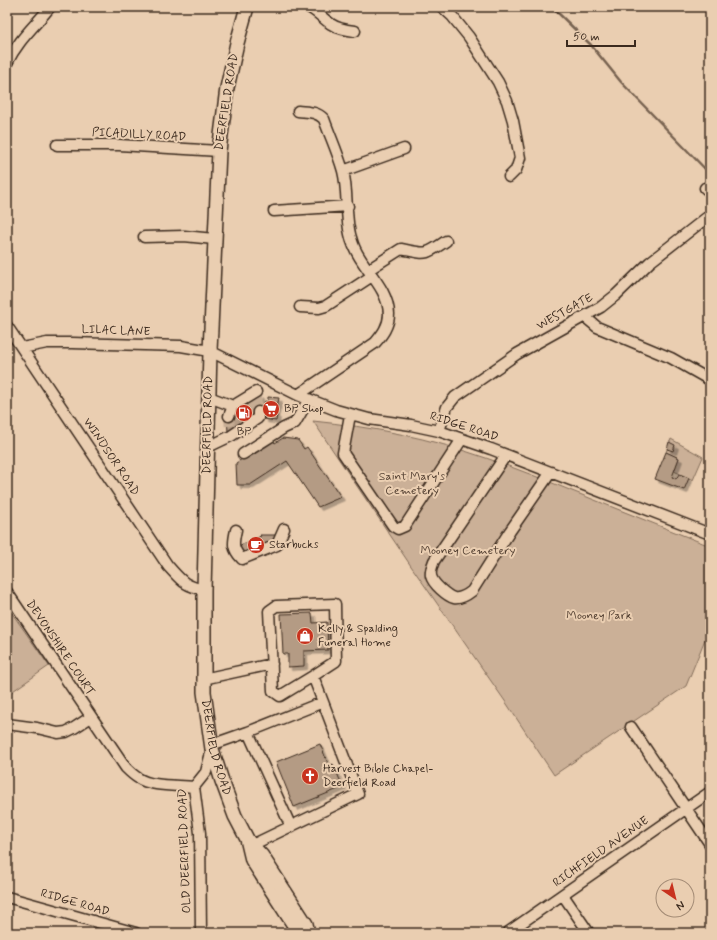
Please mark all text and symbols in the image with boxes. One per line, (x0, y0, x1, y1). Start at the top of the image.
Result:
scale bar (567, 22, 635, 48)
text: 50 m (573, 29, 600, 45)
street label: DEERFIELD ROAD (211, 52, 243, 152)
street label: PICADILLY ROAD (91, 125, 187, 145)
street label: WESTGATE (534, 290, 596, 334)
street label: LILAC LANE (81, 322, 151, 340)
street label: DEERFIELD ROAD (199, 376, 217, 474)
supermarket icon: BP Shop (261, 399, 281, 419)
place label: BP Shop (284, 401, 324, 417)
fuel station icon: BP (234, 403, 254, 423)
street label: RIDGE ROAD (428, 408, 500, 446)
street label: WINDSOR ROAD (79, 415, 143, 499)
place label: BP (237, 424, 251, 440)
park label: Saint Mary's Cemetery (379, 469, 446, 499)
cafe icon: Starbucks (246, 535, 266, 555)
place label: Starbucks (269, 537, 319, 553)
park label: Mooney Cemetery (421, 543, 515, 559)
street label: DEVONSHIRE COURT (22, 597, 98, 699)
park label: Mooney Park (566, 608, 632, 624)
place label: Kelly & Spalding Funeral Home (318, 621, 398, 651)
shop icon: Kelly & Spalding Funeral Home (295, 626, 315, 646)
street label: DEERFIELD ROAD (197, 698, 235, 798)
place label: Harvest Bible Chapel- Deerfield Road (323, 761, 434, 791)
church icon: Harvest Bible Chapel- Deerfield Road (300, 766, 320, 786)
street label: OLD DEERFIELD ROAD (175, 788, 195, 914)
street label: RICHFIELD AVENUE (550, 813, 652, 891)
north arrow (655, 878, 695, 918)
street label: RIDGE ROAD (39, 886, 112, 921)
text: N (673, 898, 687, 913)

